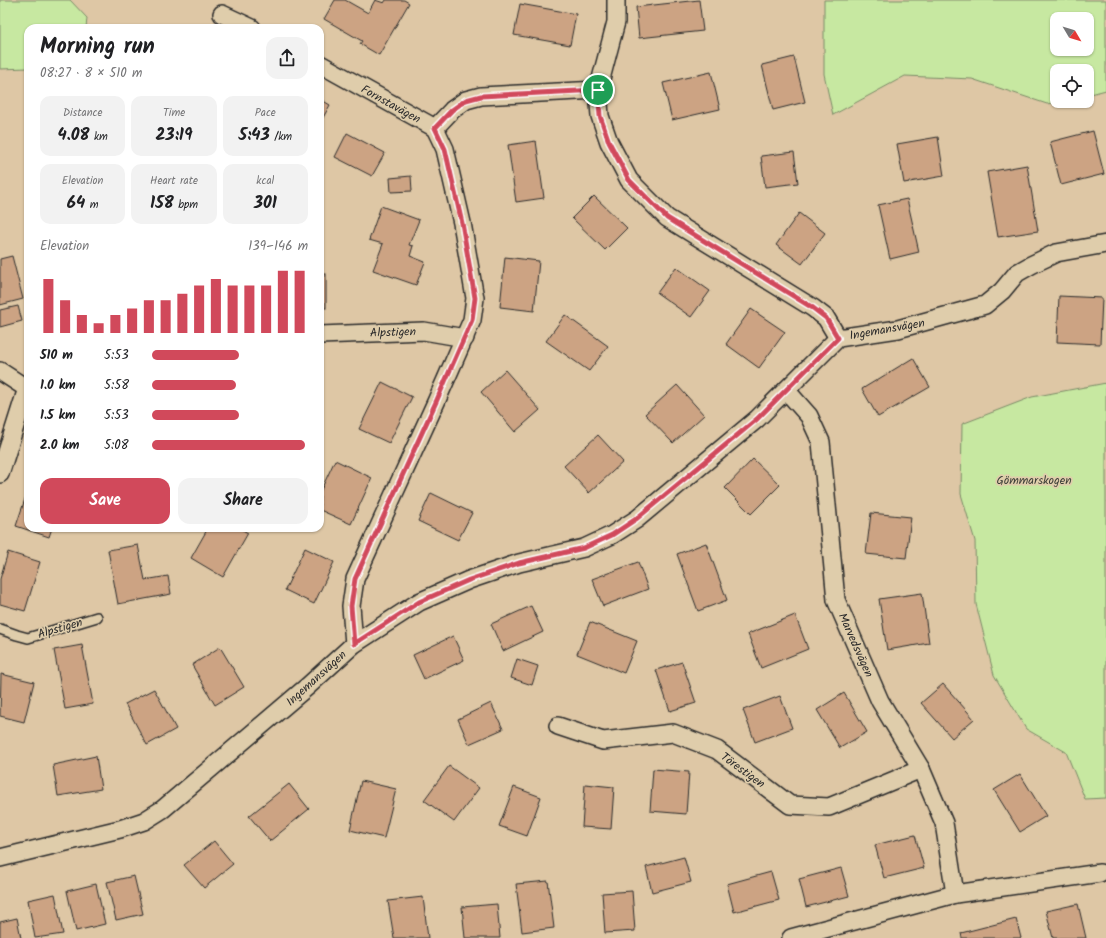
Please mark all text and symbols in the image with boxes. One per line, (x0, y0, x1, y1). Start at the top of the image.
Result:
north arrow (1050, 12, 1094, 56)
map controls (1050, 12, 1094, 108)
text: Morning run (40, 30, 155, 65)
button: share (266, 37, 308, 79)
text: 08:27 · 8 × 510 m (40, 63, 142, 84)
button: locate (1050, 64, 1094, 108)
pin (581, 73, 615, 107)
icon: arrive (587, 79, 609, 101)
street label: Fornstavägen (357, 80, 424, 129)
text: Distance (63, 104, 102, 122)
text: Time (163, 104, 185, 122)
text: Pace (255, 104, 276, 122)
text: 4.08 (57, 122, 90, 149)
text: 23:19 (155, 122, 193, 149)
text: 5:43 (239, 122, 270, 149)
text: km (90, 128, 108, 146)
text: /km (270, 128, 292, 146)
text: Elevation (62, 172, 103, 190)
text: Heart rate (150, 172, 198, 190)
text: kcal (256, 172, 274, 190)
text: 64 (67, 190, 85, 217)
text: 158 (150, 190, 174, 217)
text: 301 (254, 190, 277, 217)
text: m (85, 196, 98, 214)
text: bpm (174, 196, 198, 214)
text: Elevation (40, 236, 89, 257)
text: 139–146 m (248, 236, 308, 257)
street label: Ingemansvägen (848, 314, 926, 345)
street label: Alpstigen (370, 322, 416, 343)
text: 510 m (40, 345, 73, 366)
text: 5:53 (104, 345, 129, 366)
text: 1.0 km (40, 375, 76, 396)
text: 5:58 (104, 375, 129, 396)
text: 1.5 km (40, 405, 76, 426)
text: 5:53 (104, 405, 129, 426)
text: 2.0 km (40, 435, 79, 456)
text: 5:08 (104, 435, 129, 456)
park label: Gömmarskogen (996, 471, 1072, 490)
button: Save (40, 478, 170, 524)
button: Share (178, 478, 308, 524)
street label: Marvedsvägen (833, 610, 878, 681)
street label: Alpstigen (35, 613, 85, 644)
street label: Ingemansvägen (282, 646, 351, 711)
street label: Törestigen (716, 748, 769, 793)

